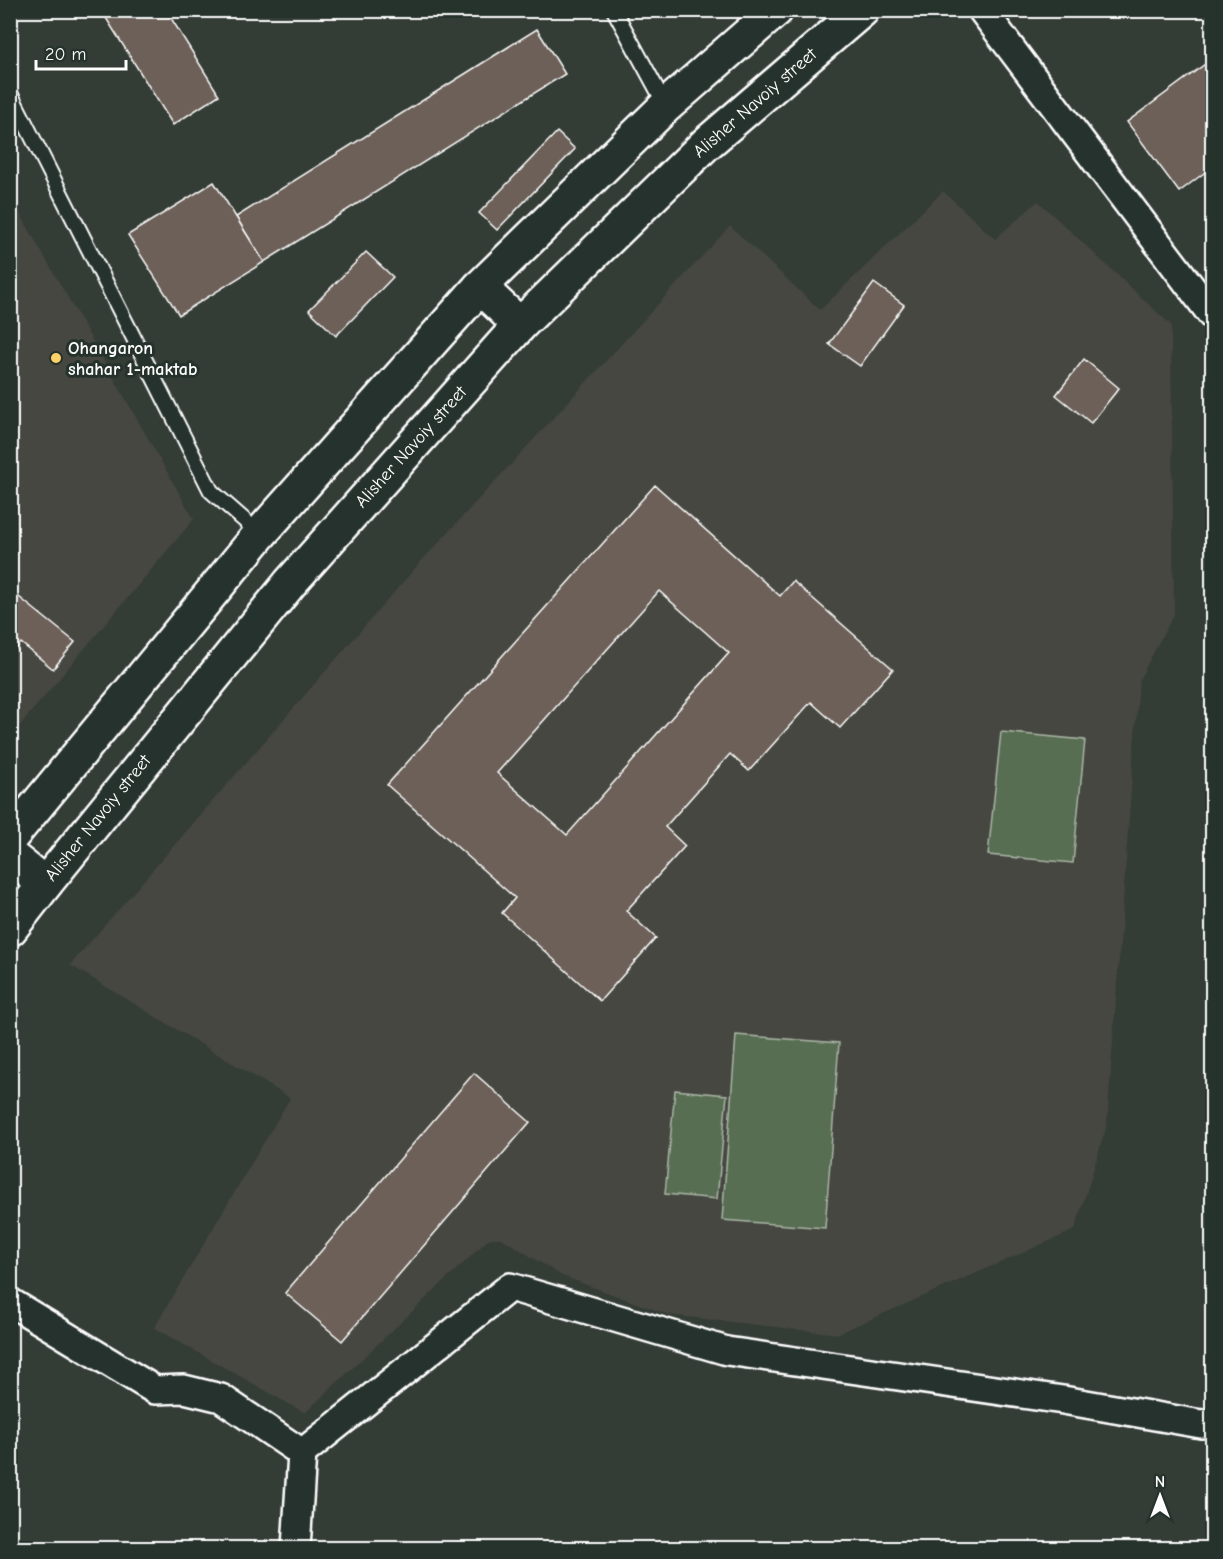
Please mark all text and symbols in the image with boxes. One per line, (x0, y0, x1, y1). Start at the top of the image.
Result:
scale bar (36, 33, 126, 71)
street label: Alisher Navoiy street (689, 43, 822, 162)
text: 20 m (45, 44, 86, 65)
place label: Ohangaron shahar 1-maktab (68, 338, 197, 380)
marker: Ohangaron shahar 1-maktab (49, 351, 63, 365)
street label: Alisher Navoiy street (351, 381, 472, 512)
street label: Alisher Navoiy street (41, 750, 156, 885)
north arrow (1130, 1466, 1190, 1526)
text: N (1155, 1473, 1165, 1491)

